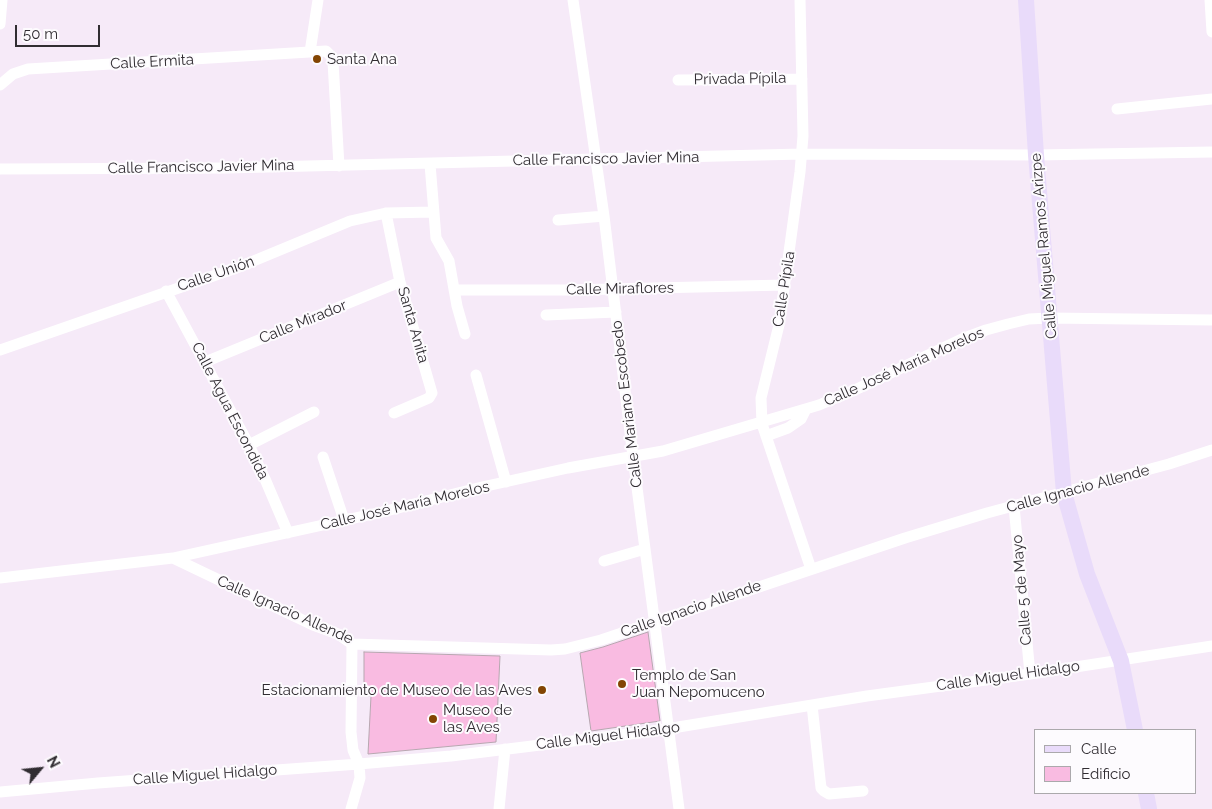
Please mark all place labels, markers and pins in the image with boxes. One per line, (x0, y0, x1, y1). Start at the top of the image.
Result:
place label: Santa Ana (327, 50, 397, 68)
marker: Santa Ana (311, 53, 323, 65)
place label: Templo de San Juan Nepomuceno (632, 666, 765, 701)
marker: Templo de San Juan Nepomuceno (616, 678, 628, 690)
place label: Estacionamiento de Museo de las Aves (261, 681, 532, 699)
marker: Estacionamiento de Museo de las Aves (536, 684, 548, 696)
place label: Museo de las Aves (443, 701, 512, 736)
marker: Museo de las Aves (427, 713, 439, 725)

